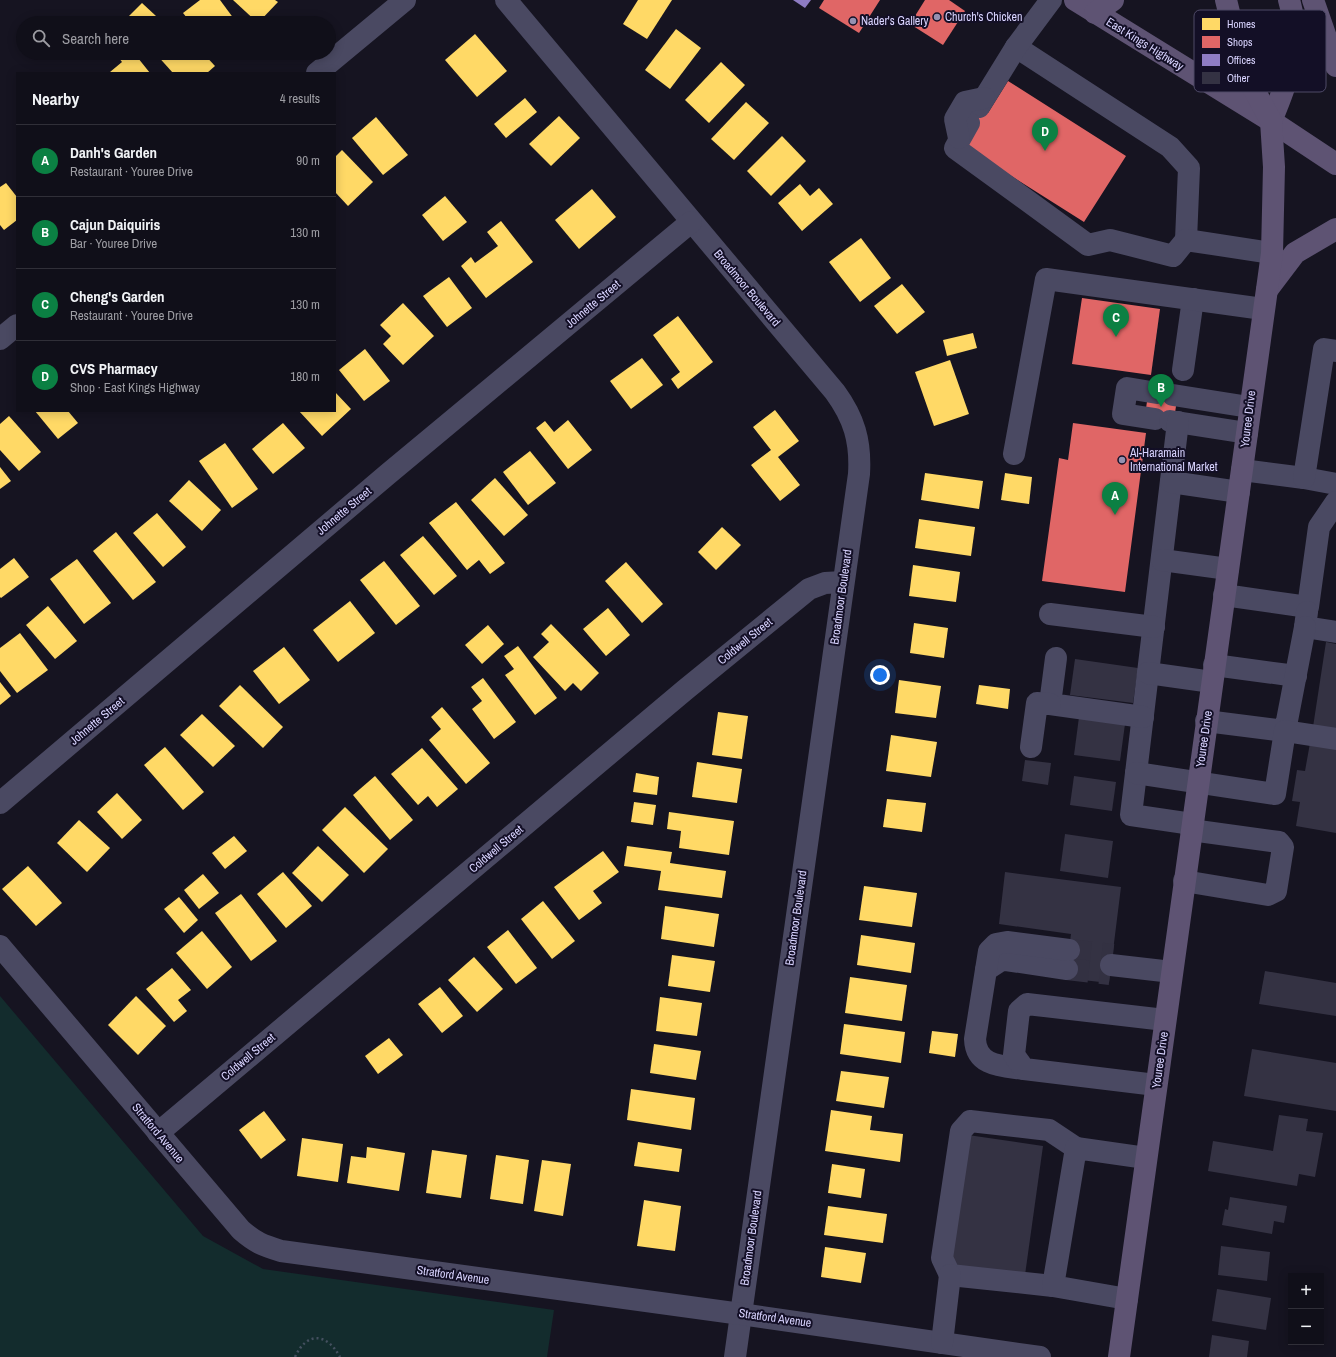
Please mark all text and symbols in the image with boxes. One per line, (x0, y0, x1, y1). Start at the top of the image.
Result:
place label: Church's Chicken (945, 9, 1022, 25)
legend (1194, 10, 1326, 92)
marker: Church's Chicken (932, 12, 942, 22)
place label: Nader's Gallery (861, 13, 929, 29)
street label: East Kings Highway (1103, 14, 1187, 74)
search box (16, 16, 336, 60)
marker: Nader's Gallery (848, 16, 858, 26)
text: Homes (1227, 17, 1256, 31)
icon: search (30, 27, 52, 49)
text: Search here (62, 28, 129, 49)
text: Shops (1227, 35, 1253, 49)
text: Offices (1227, 53, 1256, 67)
text: Other (1227, 71, 1250, 85)
text: Nearby (32, 87, 79, 110)
text: 4 results (280, 90, 320, 107)
pin: D (1032, 118, 1058, 151)
text: Danh's Garden (70, 142, 157, 163)
text: A (41, 152, 49, 169)
text: 90 m (296, 152, 320, 169)
text: Restaurant · Youree Drive (70, 163, 193, 180)
text: Cajun Daiquiris (70, 214, 160, 235)
text: B (41, 224, 49, 241)
text: 130 m (290, 224, 320, 241)
text: Bar · Youree Drive (70, 235, 157, 252)
street label: Broadmoor Boulevard (710, 246, 784, 330)
street label: Johnette Street (562, 276, 624, 332)
text: Cheng's Garden (70, 286, 165, 307)
text: C (41, 296, 49, 313)
text: 130 m (290, 296, 320, 313)
pin: C (1103, 304, 1129, 337)
text: Restaurant · Youree Drive (70, 307, 193, 324)
text: CVS Pharmacy (70, 358, 158, 379)
text: D (41, 368, 49, 385)
text: 180 m (290, 368, 320, 385)
pin: B (1148, 374, 1174, 407)
text: Shop · East Kings Highway (70, 379, 200, 396)
street label: Youree Drive (1237, 390, 1259, 448)
place label: Al-Haramain International Market (1129, 445, 1218, 475)
marker: Al-Haramain International Market (1117, 455, 1127, 465)
pin: A (1102, 482, 1128, 515)
street label: Johnette Street (313, 483, 375, 539)
street label: Broadmoor Boulevard (826, 548, 856, 646)
street label: Coldwell Street (714, 614, 776, 668)
your location (870, 665, 890, 685)
street label: Johnette Street (66, 693, 128, 749)
street label: Youree Drive (1192, 710, 1216, 768)
street label: Coldwell Street (466, 821, 527, 876)
street label: Broadmoor Boulevard (781, 869, 811, 967)
street label: Coldwell Street (218, 1029, 279, 1084)
street label: Youree Drive (1148, 1031, 1172, 1089)
street label: Stratford Avenue (128, 1100, 188, 1166)
street label: Broadmoor Boulevard (736, 1189, 766, 1287)
street label: Stratford Avenue (416, 1262, 490, 1288)
map controls (1288, 1273, 1324, 1345)
button: + (1288, 1273, 1324, 1309)
street label: Stratford Avenue (738, 1305, 812, 1331)
button: − (1288, 1309, 1324, 1345)

